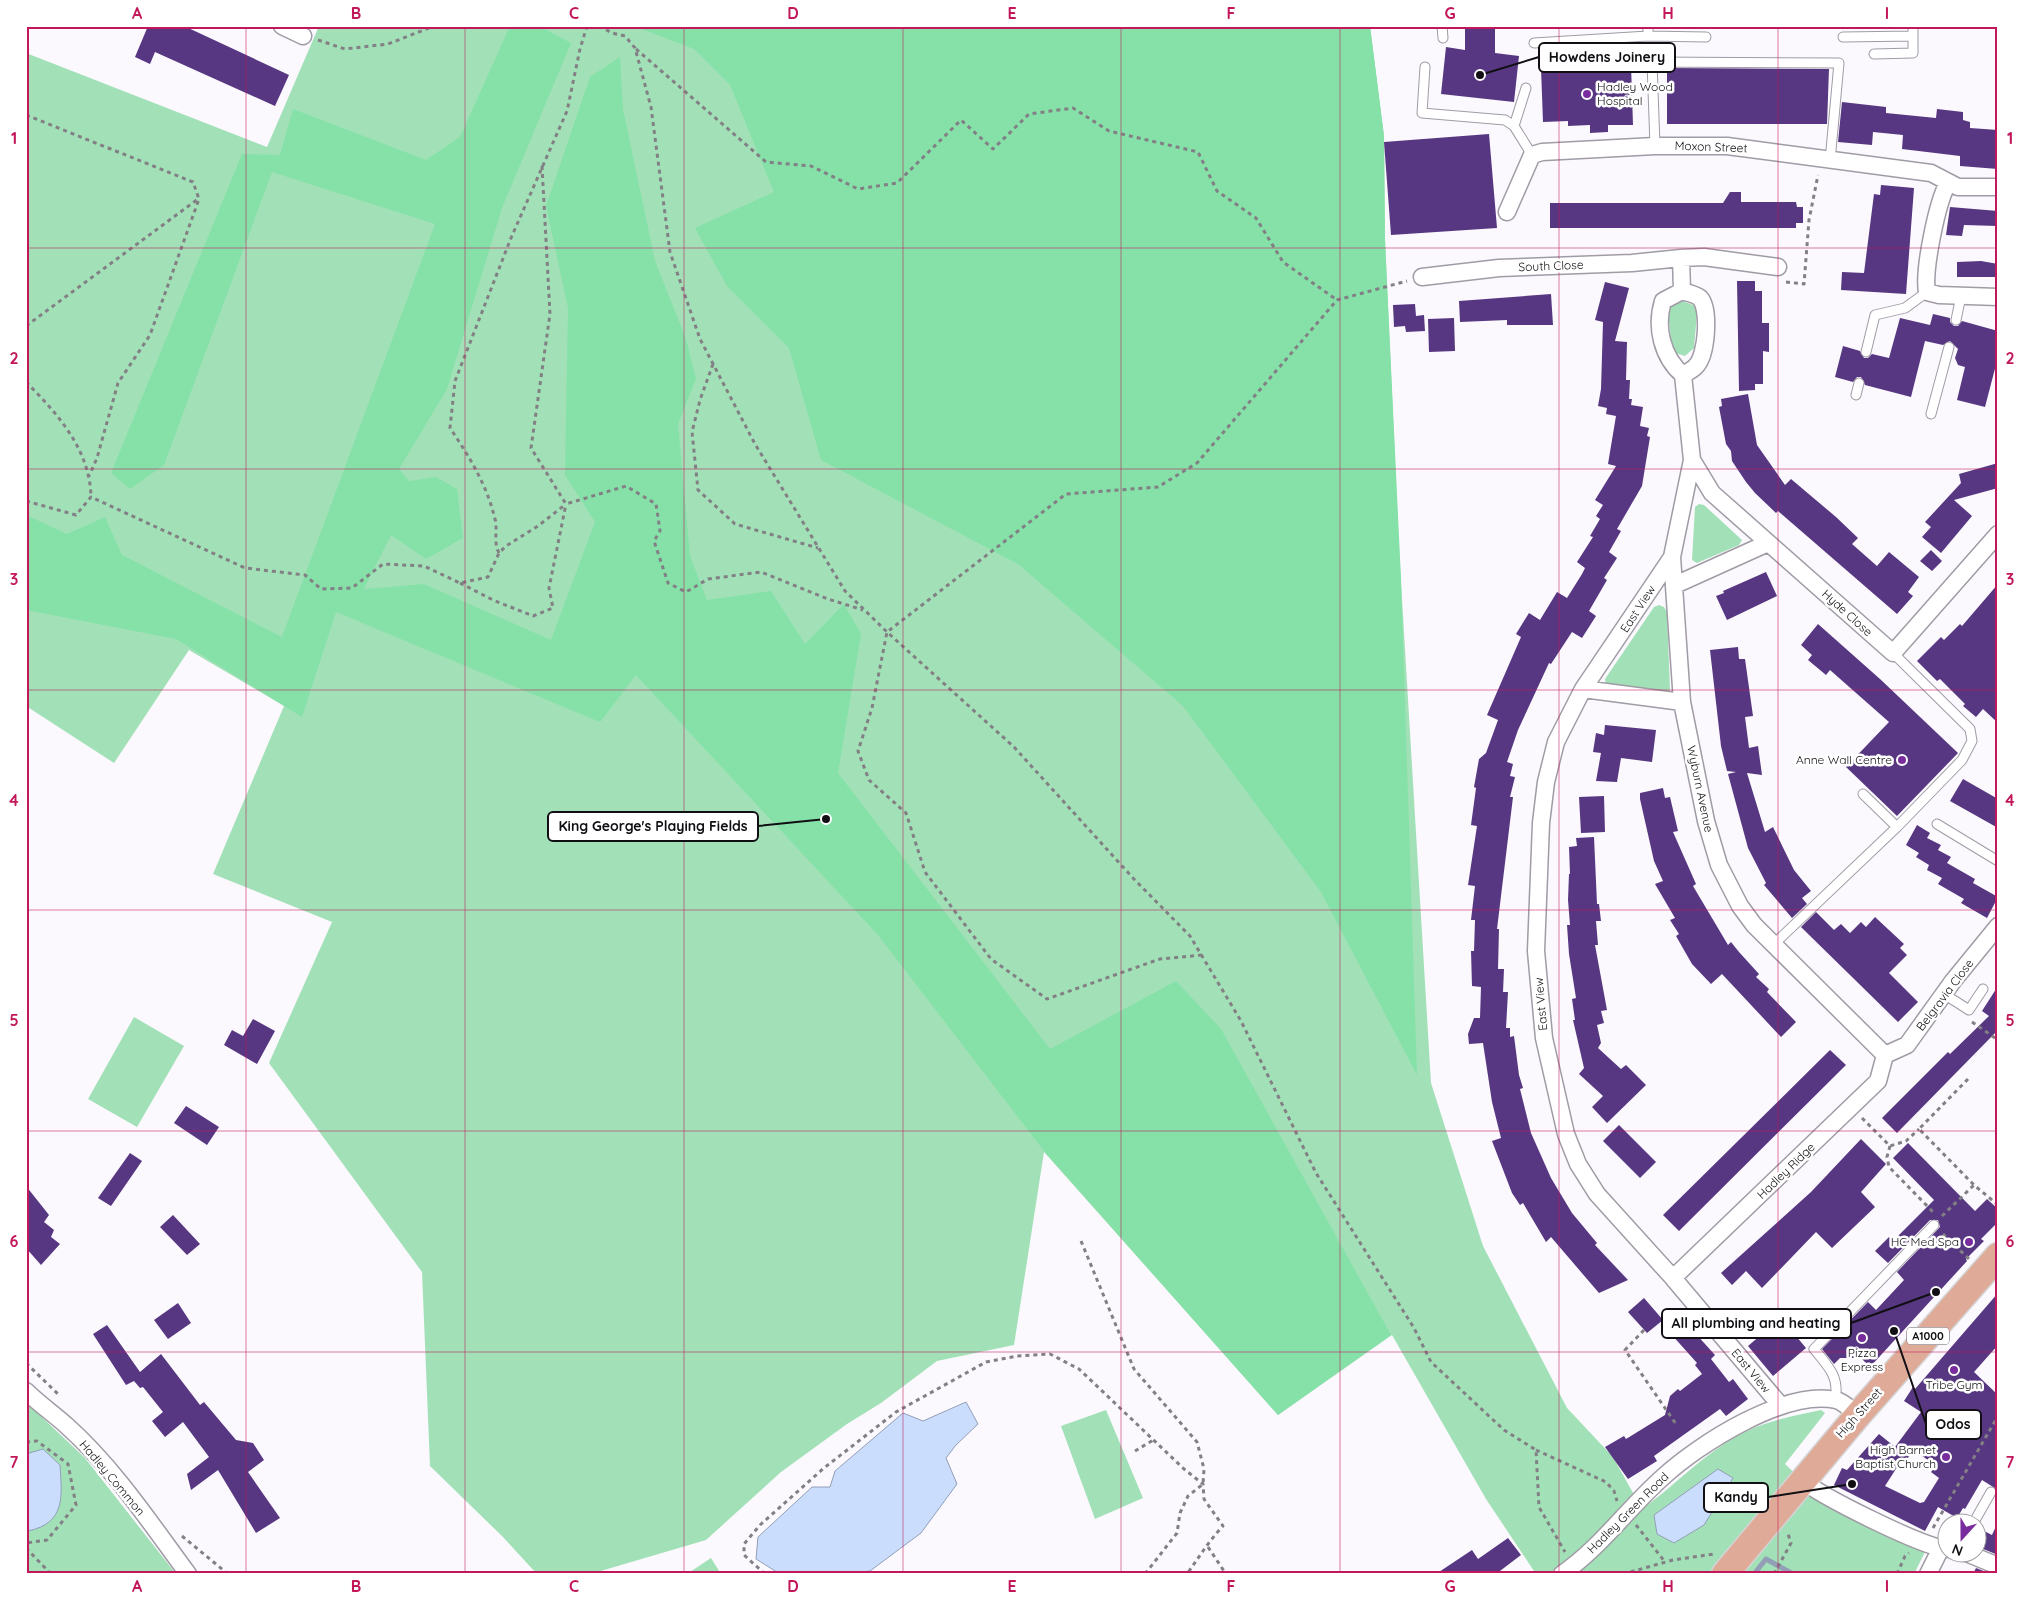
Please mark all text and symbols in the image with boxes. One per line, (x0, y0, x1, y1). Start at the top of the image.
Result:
text: A (132, 3, 143, 23)
text: B (351, 3, 361, 23)
text: C (569, 3, 579, 23)
text: D (787, 3, 799, 23)
text: E (1007, 3, 1017, 23)
text: F (1227, 3, 1236, 23)
text: G (1444, 3, 1456, 23)
text: H (1662, 3, 1674, 23)
text: I (1885, 3, 1889, 23)
callout: Howdens Joinery (1539, 43, 1675, 72)
text: Howdens Joinery (1549, 48, 1665, 66)
place label: Hadley Wood Hospital (1597, 79, 1673, 108)
marker: Hadley Wood Hospital (1581, 88, 1593, 100)
text: 1 (11, 128, 17, 148)
text: 1 (2007, 128, 2013, 148)
street label: Moxon Street (1674, 138, 1748, 155)
street label: South Close (1518, 257, 1584, 274)
text: 2 (9, 348, 19, 368)
text: 2 (2005, 348, 2015, 368)
text: 3 (10, 569, 18, 589)
text: 3 (2006, 569, 2014, 589)
street label: East View (1617, 582, 1658, 635)
street label: Hyde Close (1819, 586, 1876, 639)
street label: Wyburn Avenue (1684, 744, 1717, 834)
place label: Anne Wall Centre (1796, 752, 1892, 767)
marker: Anne Wall Centre (1896, 754, 1908, 766)
text: 4 (9, 790, 19, 810)
text: 4 (2005, 790, 2015, 810)
callout: King George's Playing Fields (548, 812, 758, 841)
text: King George's Playing Fields (558, 817, 748, 835)
street label: Belgravia Close (1913, 956, 1977, 1034)
street label: East View (1531, 977, 1550, 1031)
text: 5 (9, 1010, 19, 1030)
text: 5 (2005, 1010, 2015, 1030)
street label: Hadley Ridge (1754, 1139, 1818, 1202)
text: 6 (10, 1231, 19, 1251)
text: 6 (2006, 1231, 2015, 1251)
place label: HC Med Spa (1891, 1234, 1959, 1249)
marker: HC Med Spa (1963, 1236, 1975, 1248)
callout: All plumbing and heating (1662, 1309, 1851, 1338)
text: All plumbing and heating (1672, 1314, 1840, 1332)
road number: A1000 (1907, 1328, 1949, 1344)
marker: Pizza Express (1856, 1332, 1868, 1344)
street label: East View (1728, 1345, 1774, 1396)
place label: Pizza Express (1841, 1345, 1884, 1374)
marker: Tribe Gym (1948, 1364, 1960, 1376)
place label: Tribe Gym (1925, 1377, 1983, 1392)
street label: High Street (1832, 1385, 1885, 1441)
callout: Odos (1926, 1410, 1981, 1439)
text: Odos (1935, 1415, 1971, 1433)
street label: Hadley Common (76, 1437, 148, 1518)
place label: High Barnet Baptist Church (1855, 1442, 1936, 1471)
marker: High Barnet Baptist Church (1940, 1451, 1952, 1463)
text: 7 (10, 1452, 19, 1472)
text: 7 (2006, 1452, 2015, 1472)
street label: Hadley Green Road (1584, 1469, 1671, 1556)
callout: Kandy (1704, 1483, 1768, 1512)
text: Kandy (1714, 1488, 1758, 1506)
north arrow (1936, 1512, 1986, 1562)
text: N (1949, 1540, 1965, 1560)
text: A (132, 1576, 143, 1596)
text: B (351, 1576, 361, 1596)
text: C (569, 1576, 579, 1596)
text: D (787, 1576, 799, 1596)
text: E (1007, 1576, 1017, 1596)
text: F (1227, 1576, 1236, 1596)
text: G (1444, 1576, 1456, 1596)
text: H (1662, 1576, 1674, 1596)
text: I (1885, 1576, 1889, 1596)

